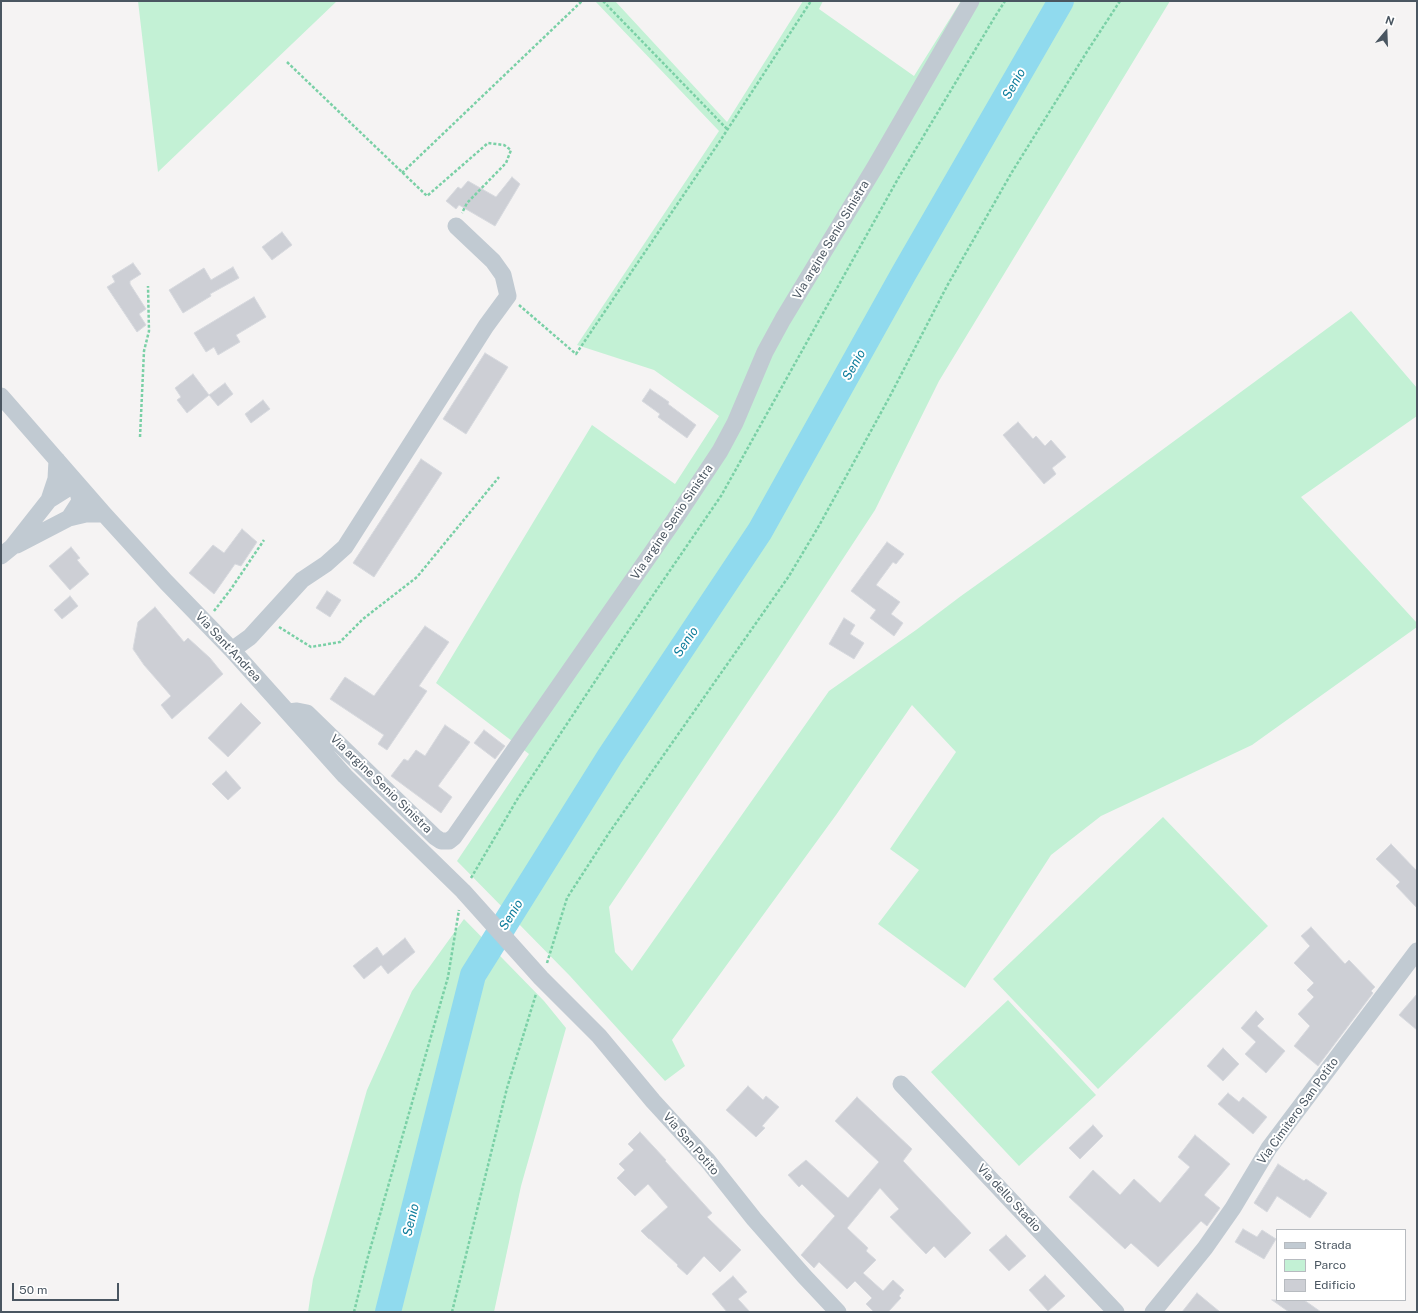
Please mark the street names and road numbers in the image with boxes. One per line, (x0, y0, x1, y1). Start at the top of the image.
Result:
street label: Via argine Senio Sinistra (790, 178, 872, 302)
street label: Via argine Senio Sinistra (628, 462, 716, 582)
street label: Via Sant'Andrea (192, 609, 264, 685)
street label: Via argine Senio Sinistra (327, 732, 435, 836)
street label: Via Cimitero San Potito (1254, 1055, 1342, 1167)
street label: Via San Potito (660, 1110, 722, 1178)
street label: Via dello Stadio (974, 1161, 1044, 1235)

